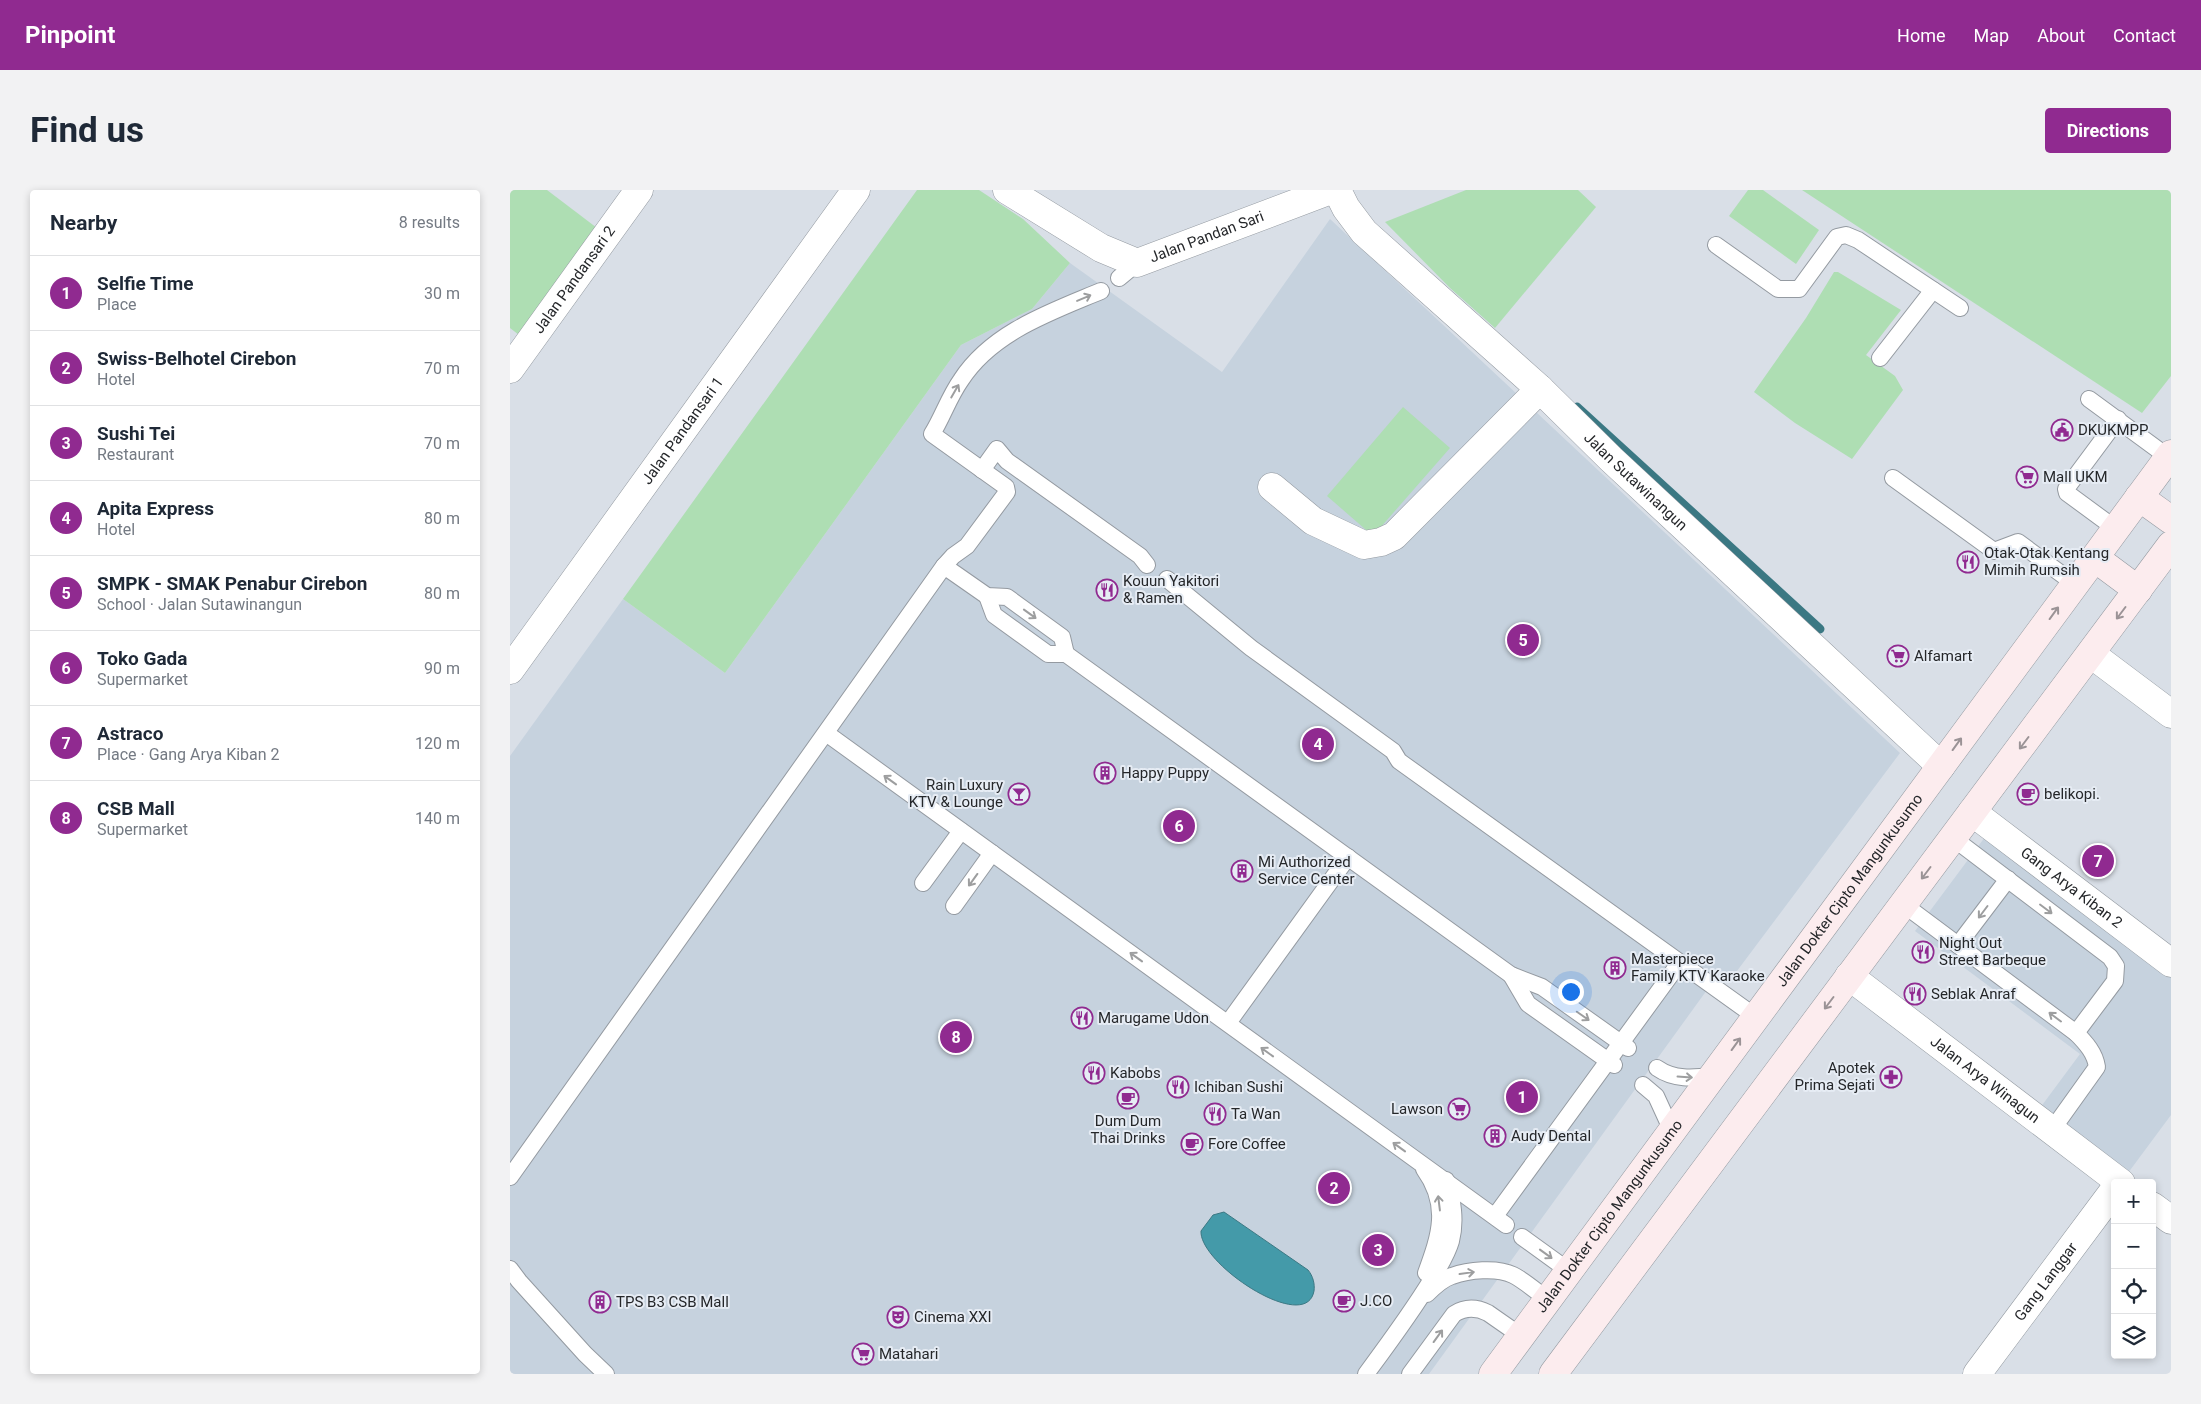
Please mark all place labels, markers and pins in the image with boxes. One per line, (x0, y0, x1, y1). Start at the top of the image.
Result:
public building icon: DKUKMPP (2050, 418, 2074, 442)
place label: DKUKMPP (2078, 421, 2148, 439)
supermarket icon: Mall UKM (2015, 465, 2039, 489)
place label: Mall UKM (2043, 468, 2108, 486)
place label: Otak-Otak Kentang Mimih Rumsih (1984, 544, 2109, 579)
restaurant icon: Otak-Otak Kentang Mimih Rumsih (1956, 550, 1980, 574)
place label: Kouun Yakitori & Ramen (1123, 572, 1219, 607)
restaurant icon: Kouun Yakitori & Ramen (1095, 578, 1119, 602)
pin: 5 (1507, 621, 1539, 659)
supermarket icon: Alfamart (1886, 644, 1910, 668)
place label: Alfamart (1914, 647, 1973, 665)
pin: 4 (1302, 725, 1334, 763)
building icon: Happy Puppy (1093, 761, 1117, 785)
place label: Happy Puppy (1121, 764, 1209, 782)
place label: Rain Luxury KTV & Lounge (909, 776, 1003, 811)
bar icon: Rain Luxury KTV & Lounge (1007, 782, 1031, 806)
cafe icon: belikopi. (2016, 782, 2040, 806)
place label: belikopi. (2044, 785, 2100, 803)
pin: 6 (1163, 807, 1195, 845)
pin: 7 (2082, 842, 2114, 880)
place label: Mi Authorized Service Center (1258, 853, 1354, 888)
building icon: Mi Authorized Service Center (1230, 859, 1254, 883)
place label: Night Out Street Barbeque (1939, 934, 2046, 969)
restaurant icon: Night Out Street Barbeque (1911, 940, 1935, 964)
place label: Masterpiece Family KTV Karaoke (1631, 950, 1765, 985)
building icon: Masterpiece Family KTV Karaoke (1603, 956, 1627, 980)
restaurant icon: Seblak Anraf (1903, 982, 1927, 1006)
place label: Seblak Anraf (1931, 985, 2016, 1003)
restaurant icon: Marugame Udon (1070, 1006, 1094, 1030)
place label: Marugame Udon (1098, 1009, 1209, 1027)
pin: 8 (940, 1018, 972, 1056)
place label: Apotek Prima Sejati (1795, 1059, 1875, 1094)
restaurant icon: Kabobs (1082, 1061, 1106, 1085)
place label: Kabobs (1110, 1064, 1161, 1082)
pharmacy icon: Apotek Prima Sejati (1879, 1065, 1903, 1089)
restaurant icon: Ichiban Sushi (1166, 1075, 1190, 1099)
place label: Ichiban Sushi (1194, 1078, 1283, 1096)
pin: 1 (1506, 1078, 1538, 1116)
cafe icon: Dum Dum Thai Drinks (1116, 1086, 1140, 1110)
supermarket icon: Lawson (1447, 1097, 1471, 1121)
place label: Lawson (1391, 1100, 1443, 1118)
restaurant icon: Ta Wan (1203, 1102, 1227, 1126)
place label: Ta Wan (1231, 1105, 1281, 1123)
place label: Dum Dum Thai Drinks (1091, 1112, 1165, 1147)
building icon: Audy Dental (1483, 1124, 1507, 1148)
place label: Audy Dental (1511, 1127, 1591, 1145)
cafe icon: Fore Coffee (1180, 1132, 1204, 1156)
place label: Fore Coffee (1208, 1135, 1286, 1153)
pin: 2 (1318, 1169, 1350, 1207)
pin: 3 (1362, 1231, 1394, 1269)
cafe icon: J.CO (1332, 1289, 1356, 1313)
building icon: TPS B3 CSB Mall (588, 1290, 612, 1314)
place label: J.CO (1360, 1292, 1392, 1310)
place label: TPS B3 CSB Mall (616, 1293, 729, 1311)
theatre icon: Cinema XXI (886, 1305, 910, 1329)
place label: Cinema XXI (914, 1308, 992, 1326)
supermarket icon: Matahari (851, 1342, 875, 1366)
place label: Matahari (879, 1345, 938, 1363)

